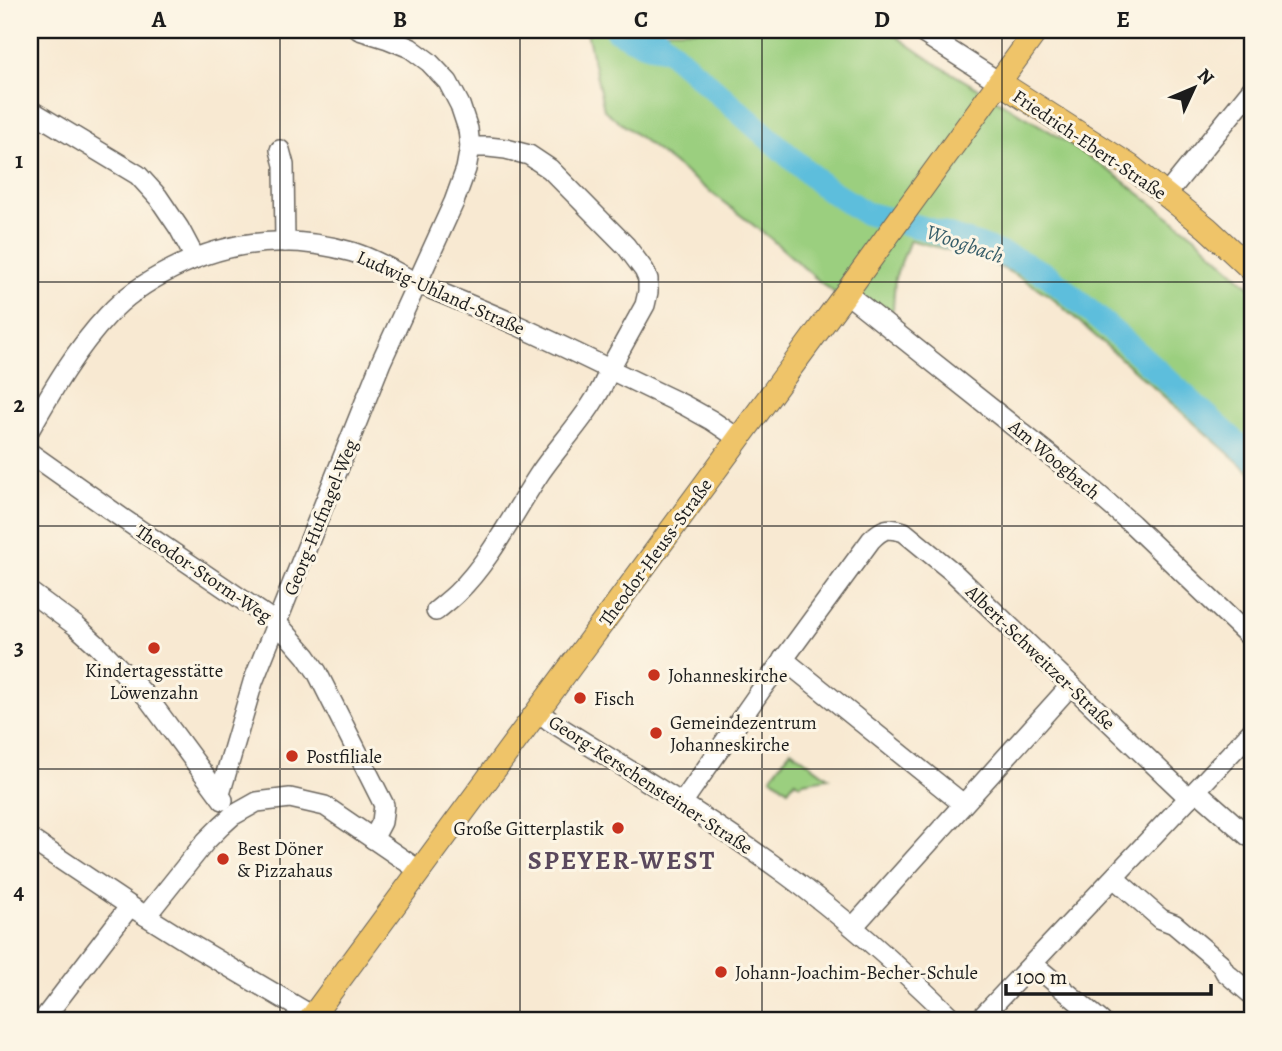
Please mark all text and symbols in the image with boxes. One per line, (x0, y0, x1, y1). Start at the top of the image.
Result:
text: A (151, 4, 167, 35)
text: B (393, 4, 407, 35)
text: C (634, 4, 648, 35)
text: D (874, 4, 890, 35)
text: E (1116, 4, 1130, 35)
north arrow (1160, 52, 1230, 122)
text: N (1191, 63, 1220, 91)
street label: Friedrich-Ebert-Straße (1007, 84, 1171, 206)
text: 1 (15, 145, 23, 176)
water label: Woogbach (922, 218, 1008, 270)
street label: Ludwig-Uhland-Straße (352, 244, 529, 342)
text: 2 (13, 389, 25, 420)
street label: Am Woogbach (1002, 413, 1106, 506)
street label: Georg-Hufnagel-Weg (278, 435, 364, 599)
street label: Theodor-Heuss-Straße (593, 473, 718, 632)
street label: Theodor-Storm-Weg (130, 519, 277, 629)
street label: Albert-Schweitzer-Straße (959, 579, 1121, 736)
text: 3 (14, 632, 24, 663)
marker: Kindertagesstätte Löwenzahn (146, 640, 162, 656)
place label: Kindertagesstätte Löwenzahn (85, 658, 223, 706)
place label: Johanneskirche (668, 663, 788, 689)
marker: Johanneskirche (646, 667, 662, 683)
place label: Fisch (594, 686, 635, 712)
marker: Fisch (572, 690, 588, 706)
street label: Georg-Kerschensteiner-Straße (543, 709, 758, 861)
place label: Gemeindezentrum Johanneskirche (670, 710, 817, 758)
marker: Gemeindezentrum Johanneskirche (648, 725, 664, 741)
place label: Postfiliale (306, 744, 382, 770)
marker: Postfiliale (284, 748, 300, 764)
place label: Große Gitterplastik (453, 816, 605, 842)
marker: Große Gitterplastik (610, 820, 626, 836)
place label: Best Döner & Pizzahaus (237, 836, 333, 884)
district label: SPEYER-WEST (528, 843, 716, 878)
marker: Best Döner & Pizzahaus (215, 851, 231, 867)
text: 4 (14, 876, 25, 907)
scale bar (1006, 953, 1210, 997)
place label: Johann-Joachim-Becher-Schule (735, 960, 978, 986)
text: 100 m (1016, 963, 1067, 991)
marker: Johann-Joachim-Becher-Schule (713, 964, 729, 980)

